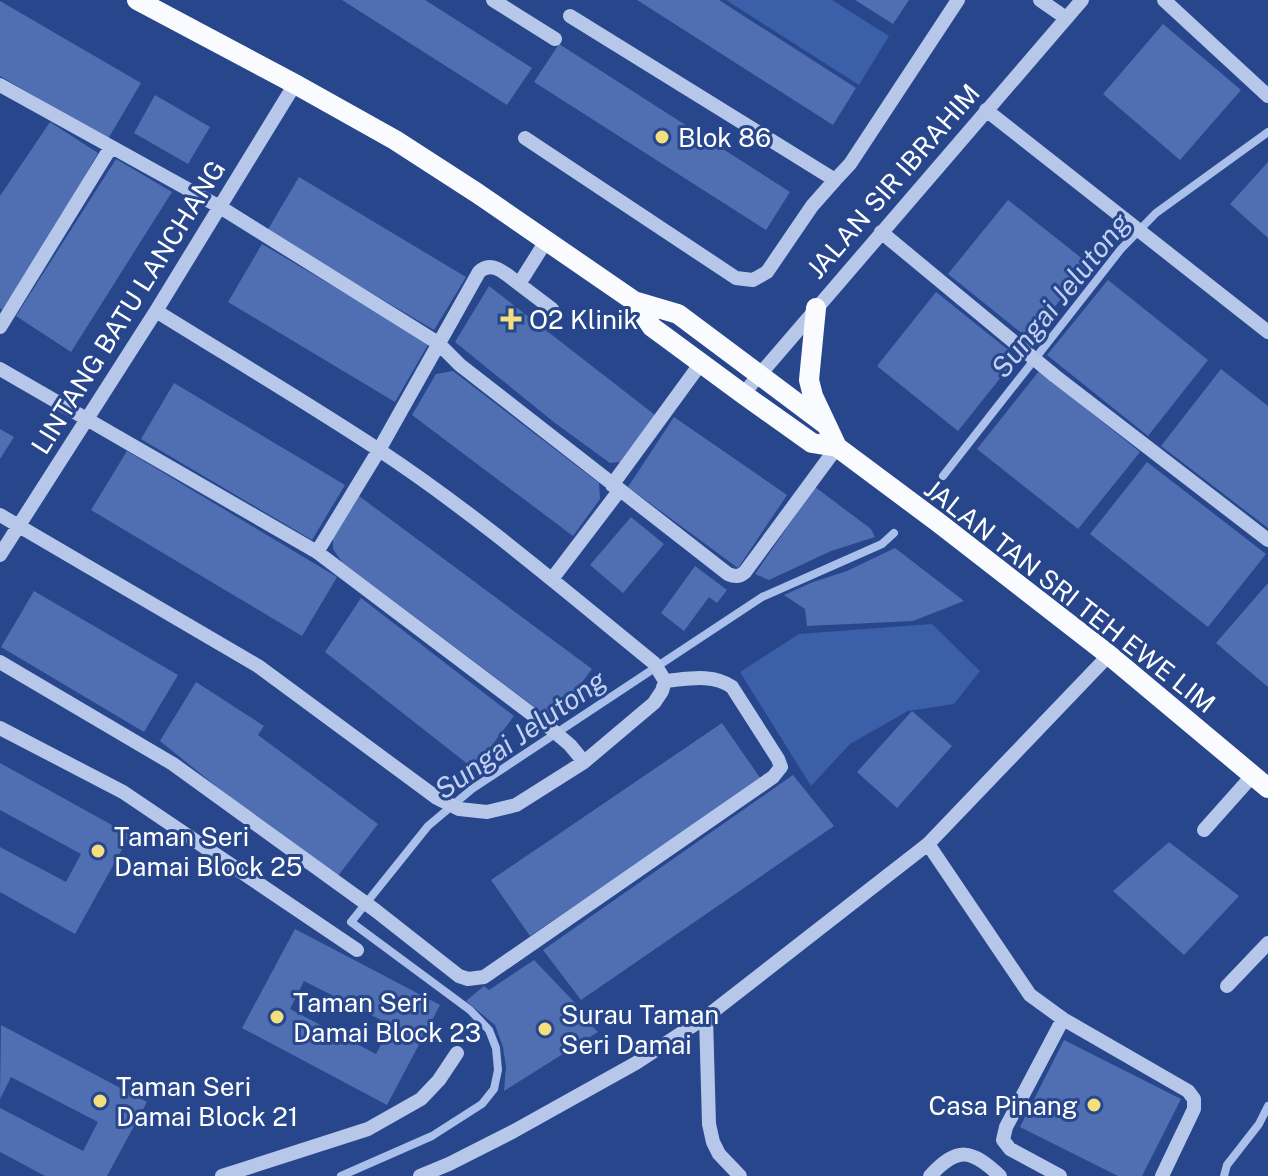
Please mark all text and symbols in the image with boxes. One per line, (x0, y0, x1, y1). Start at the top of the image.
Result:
street label: JALAN SIR IBRAHIM (800, 77, 986, 285)
place label: Blok 86 (678, 122, 771, 153)
marker: Blok 86 (653, 128, 671, 146)
street label: LINTANG BATU LANCHANG (25, 154, 231, 460)
water label: Sungai Jelutong (984, 206, 1137, 384)
place label: O2 Klinik (529, 304, 638, 335)
marker: O2 Klinik (500, 308, 522, 330)
street label: JALAN TAN SRI TEH EWE LIM (918, 473, 1222, 719)
water label: Sungai Jelutong (428, 662, 612, 805)
place label: Taman Seri Damai Block 25 (114, 821, 302, 882)
marker: Taman Seri Damai Block 25 (89, 842, 107, 860)
place label: Taman Seri Damai Block 23 (293, 987, 481, 1048)
place label: Surau Taman Seri Damai (561, 999, 719, 1060)
marker: Taman Seri Damai Block 23 (268, 1008, 286, 1026)
marker: Surau Taman Seri Damai (536, 1020, 554, 1038)
place label: Taman Seri Damai Block 21 (116, 1071, 298, 1132)
place label: Casa Pinang (928, 1090, 1078, 1121)
marker: Taman Seri Damai Block 21 (91, 1092, 109, 1110)
marker: Casa Pinang (1085, 1096, 1103, 1114)

